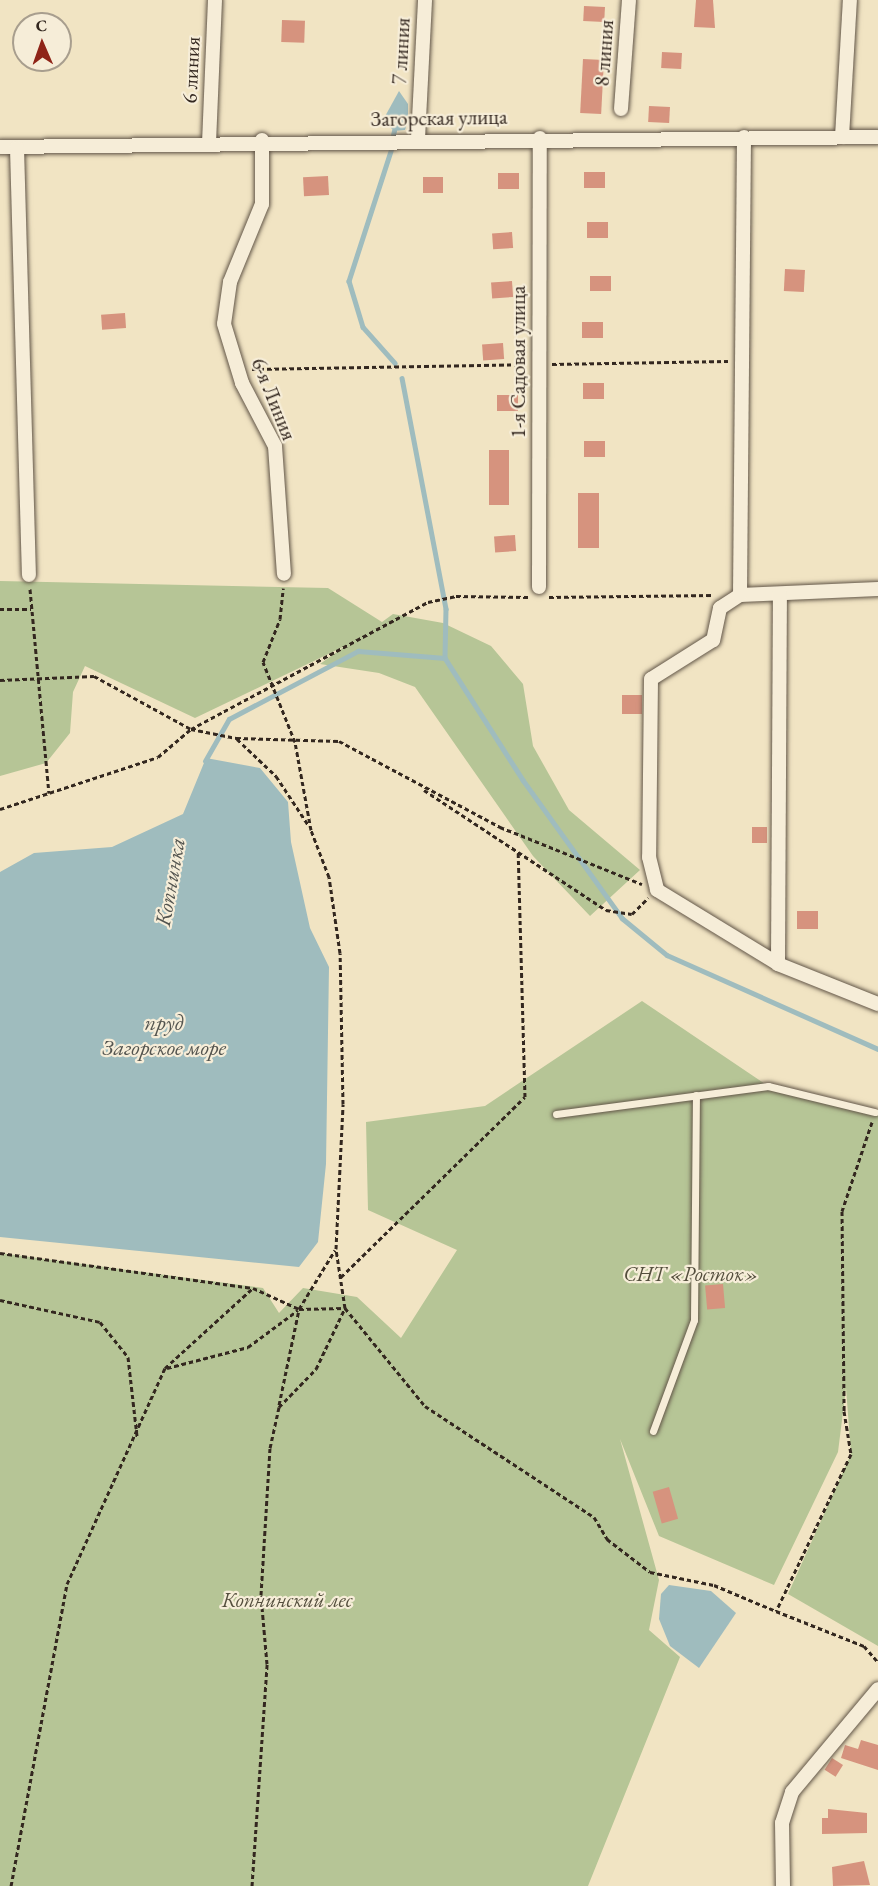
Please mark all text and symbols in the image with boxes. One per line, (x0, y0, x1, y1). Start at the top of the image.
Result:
north arrow (12, 12, 72, 72)
text: С (35, 15, 47, 36)
street label: 7 линия (387, 17, 415, 85)
street label: 8 линия (589, 19, 619, 87)
street label: 6 линия (177, 36, 205, 104)
street label: Загорская улица (370, 104, 508, 132)
street label: 1-я Садовая улица (505, 286, 531, 438)
street label: 6-я Линия (246, 354, 302, 444)
water label: Копнинка (149, 836, 191, 928)
water label: пруд Загорское море (102, 1009, 226, 1060)
park label: СНТ «Росток» (624, 1261, 758, 1287)
park label: Копнинский лес (222, 1587, 352, 1613)

